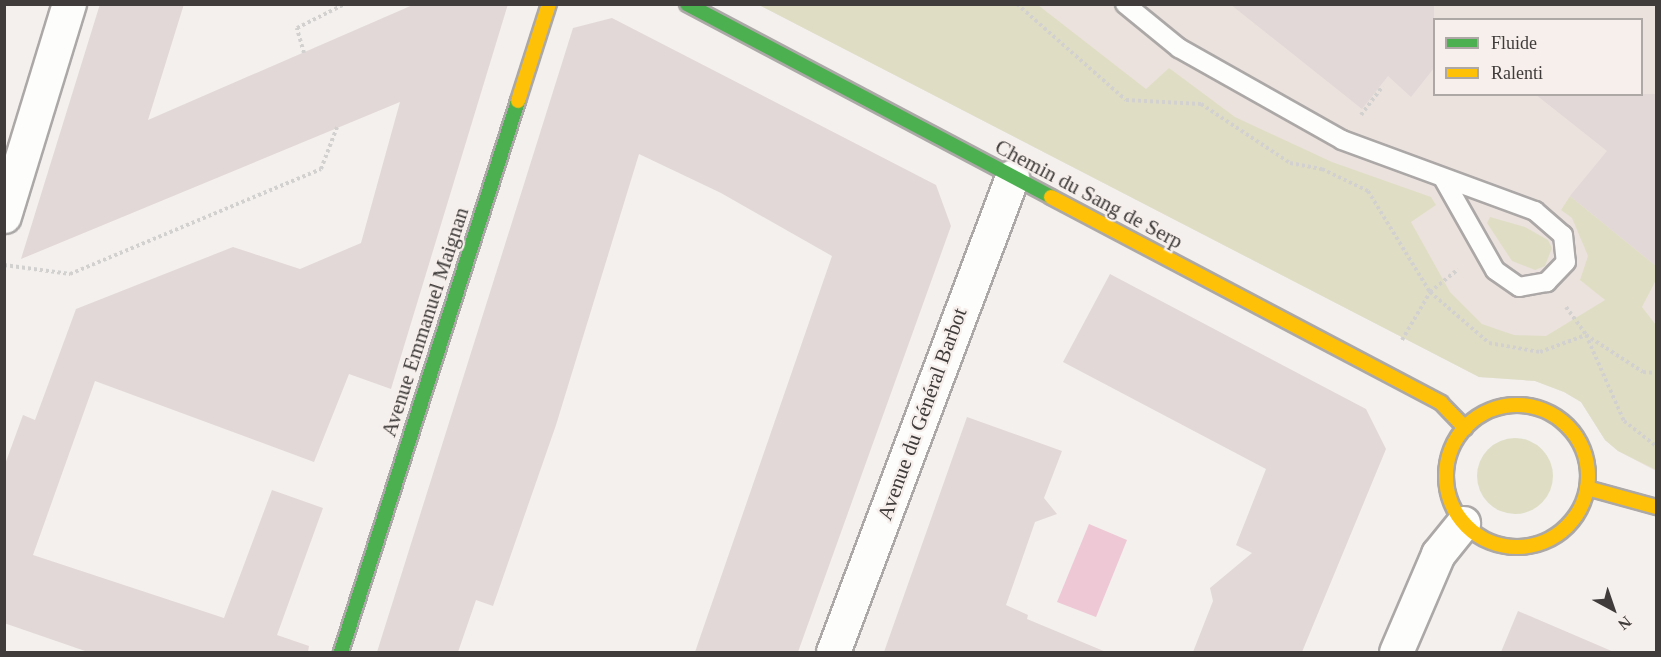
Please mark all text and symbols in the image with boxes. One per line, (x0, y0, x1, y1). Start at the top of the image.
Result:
legend (1433, 18, 1643, 96)
text: Fluide (1491, 33, 1537, 53)
text: Ralenti (1491, 63, 1543, 83)
street label: Chemin du Sang de Serp (991, 134, 1187, 254)
street label: Avenue Emmanuel Maignan (376, 204, 474, 440)
street label: Avenue du Général Barbot (872, 304, 972, 524)
north arrow (1583, 579, 1643, 639)
text: N (1615, 613, 1635, 633)

